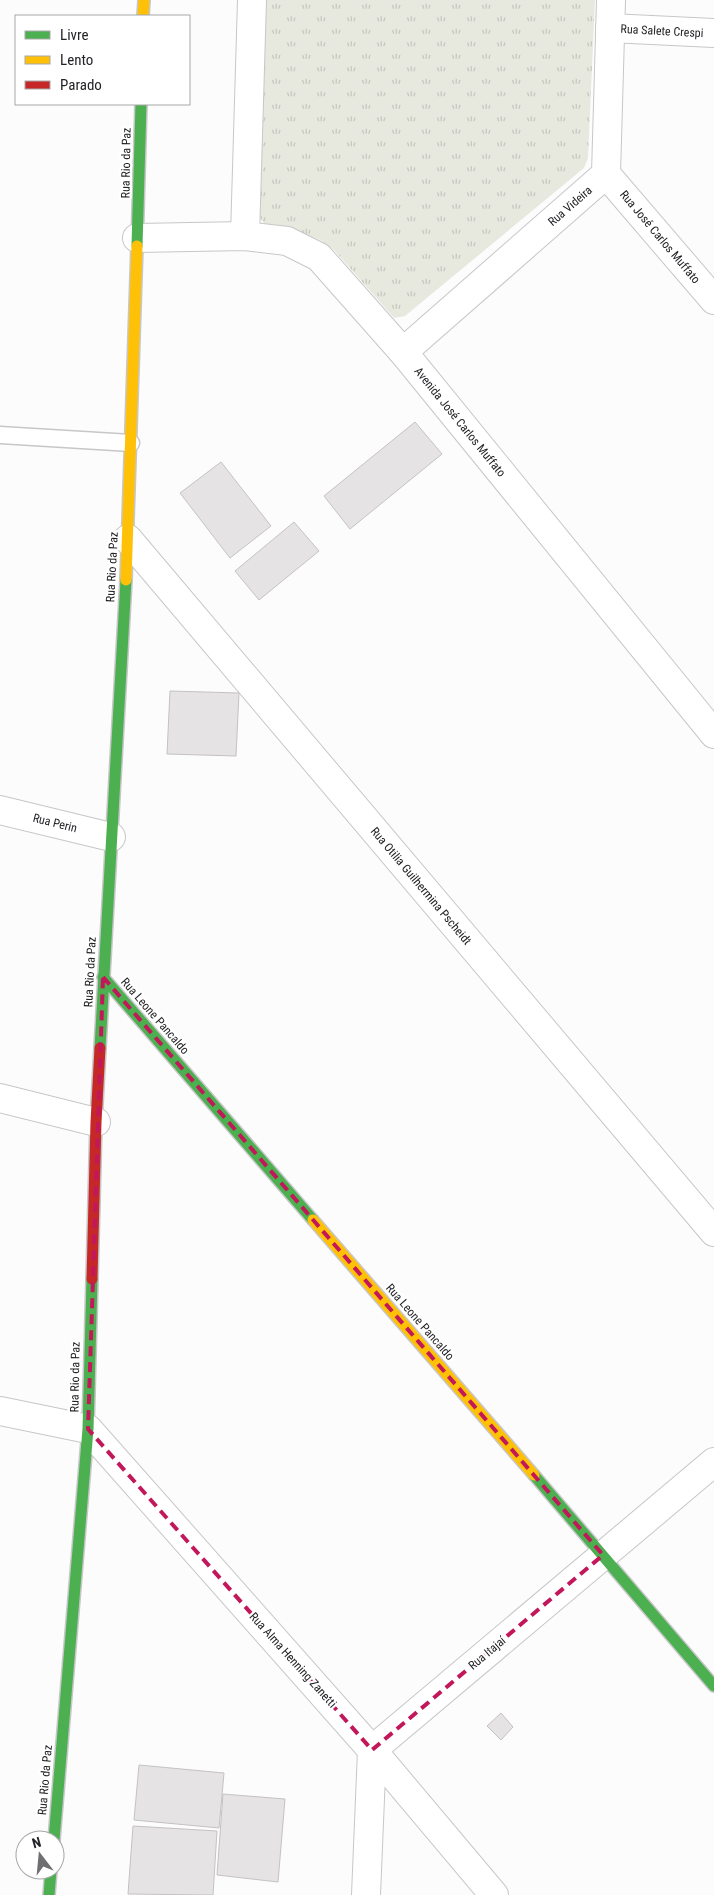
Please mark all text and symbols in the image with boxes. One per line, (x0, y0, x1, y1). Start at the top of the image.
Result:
legend (15, 15, 190, 105)
street label: Rua Salete Crespi (620, 22, 704, 40)
text: Livre (60, 26, 88, 44)
text: Lento (60, 51, 93, 69)
text: Parado (60, 76, 102, 94)
street label: Rua Rio da Paz (118, 128, 134, 198)
street label: Rua Videira (545, 183, 595, 229)
street label: Rua José Carlos Muffato (617, 188, 703, 286)
street label: Avenida José Carlos Muffato (411, 364, 509, 480)
street label: Rua Rio da Paz (103, 531, 121, 603)
street label: Rua Perin (31, 811, 79, 835)
street label: Rua Otilia Guilhermina Pscheidt (368, 824, 475, 948)
street label: Rua Rio da Paz (81, 936, 99, 1008)
street label: Rua Leone Pancaldo (118, 975, 192, 1057)
street label: Rua Leone Pancaldo (383, 1281, 457, 1363)
street label: Rua Rio da Paz (67, 1342, 83, 1412)
street label: Rua Alma Henning Zanetti (247, 1610, 339, 1710)
street label: Rua Itajaí (466, 1633, 509, 1673)
street label: Rua Rio da Paz (35, 1744, 55, 1816)
north arrow (15, 1830, 65, 1880)
text: N (30, 1834, 43, 1851)

